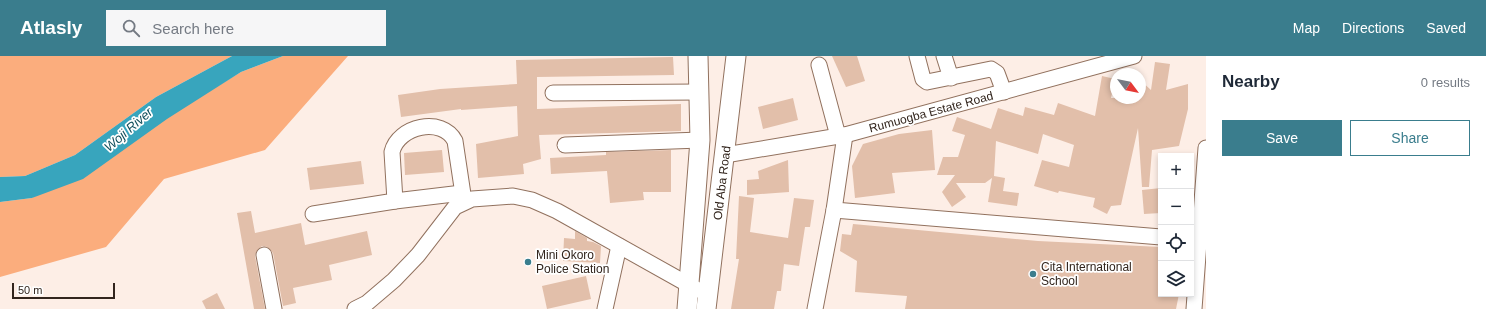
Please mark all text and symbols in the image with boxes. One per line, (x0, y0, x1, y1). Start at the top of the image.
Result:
search box (106, 10, 386, 46)
text: Atlasly (20, 17, 82, 38)
icon: search (120, 17, 142, 39)
text: Search here (152, 20, 234, 37)
text: Map (1293, 20, 1320, 36)
text: Directions (1342, 20, 1404, 36)
text: Saved (1426, 20, 1466, 36)
north arrow (1110, 68, 1146, 104)
text: Nearby (1222, 72, 1280, 91)
text: 0 results (1421, 75, 1470, 90)
street label: Rumuogba Estate Road (867, 89, 995, 135)
water label: Woji River (101, 104, 156, 154)
button: Save (1222, 120, 1342, 156)
button: Share (1350, 120, 1470, 156)
street label: Old Aba Road (710, 145, 734, 221)
map controls (1158, 153, 1194, 297)
button: + (1158, 153, 1194, 189)
button: − (1158, 189, 1194, 225)
button: locate (1158, 225, 1194, 261)
place label: Mini Okoro Police Station (536, 248, 609, 276)
marker: Mini Okoro Police Station (523, 257, 533, 267)
place label: Cita International School (1041, 260, 1132, 288)
button: layers (1158, 261, 1194, 297)
marker: Cita International School (1028, 269, 1038, 279)
scale bar (12, 281, 115, 300)
text: 50 m (18, 284, 42, 296)

